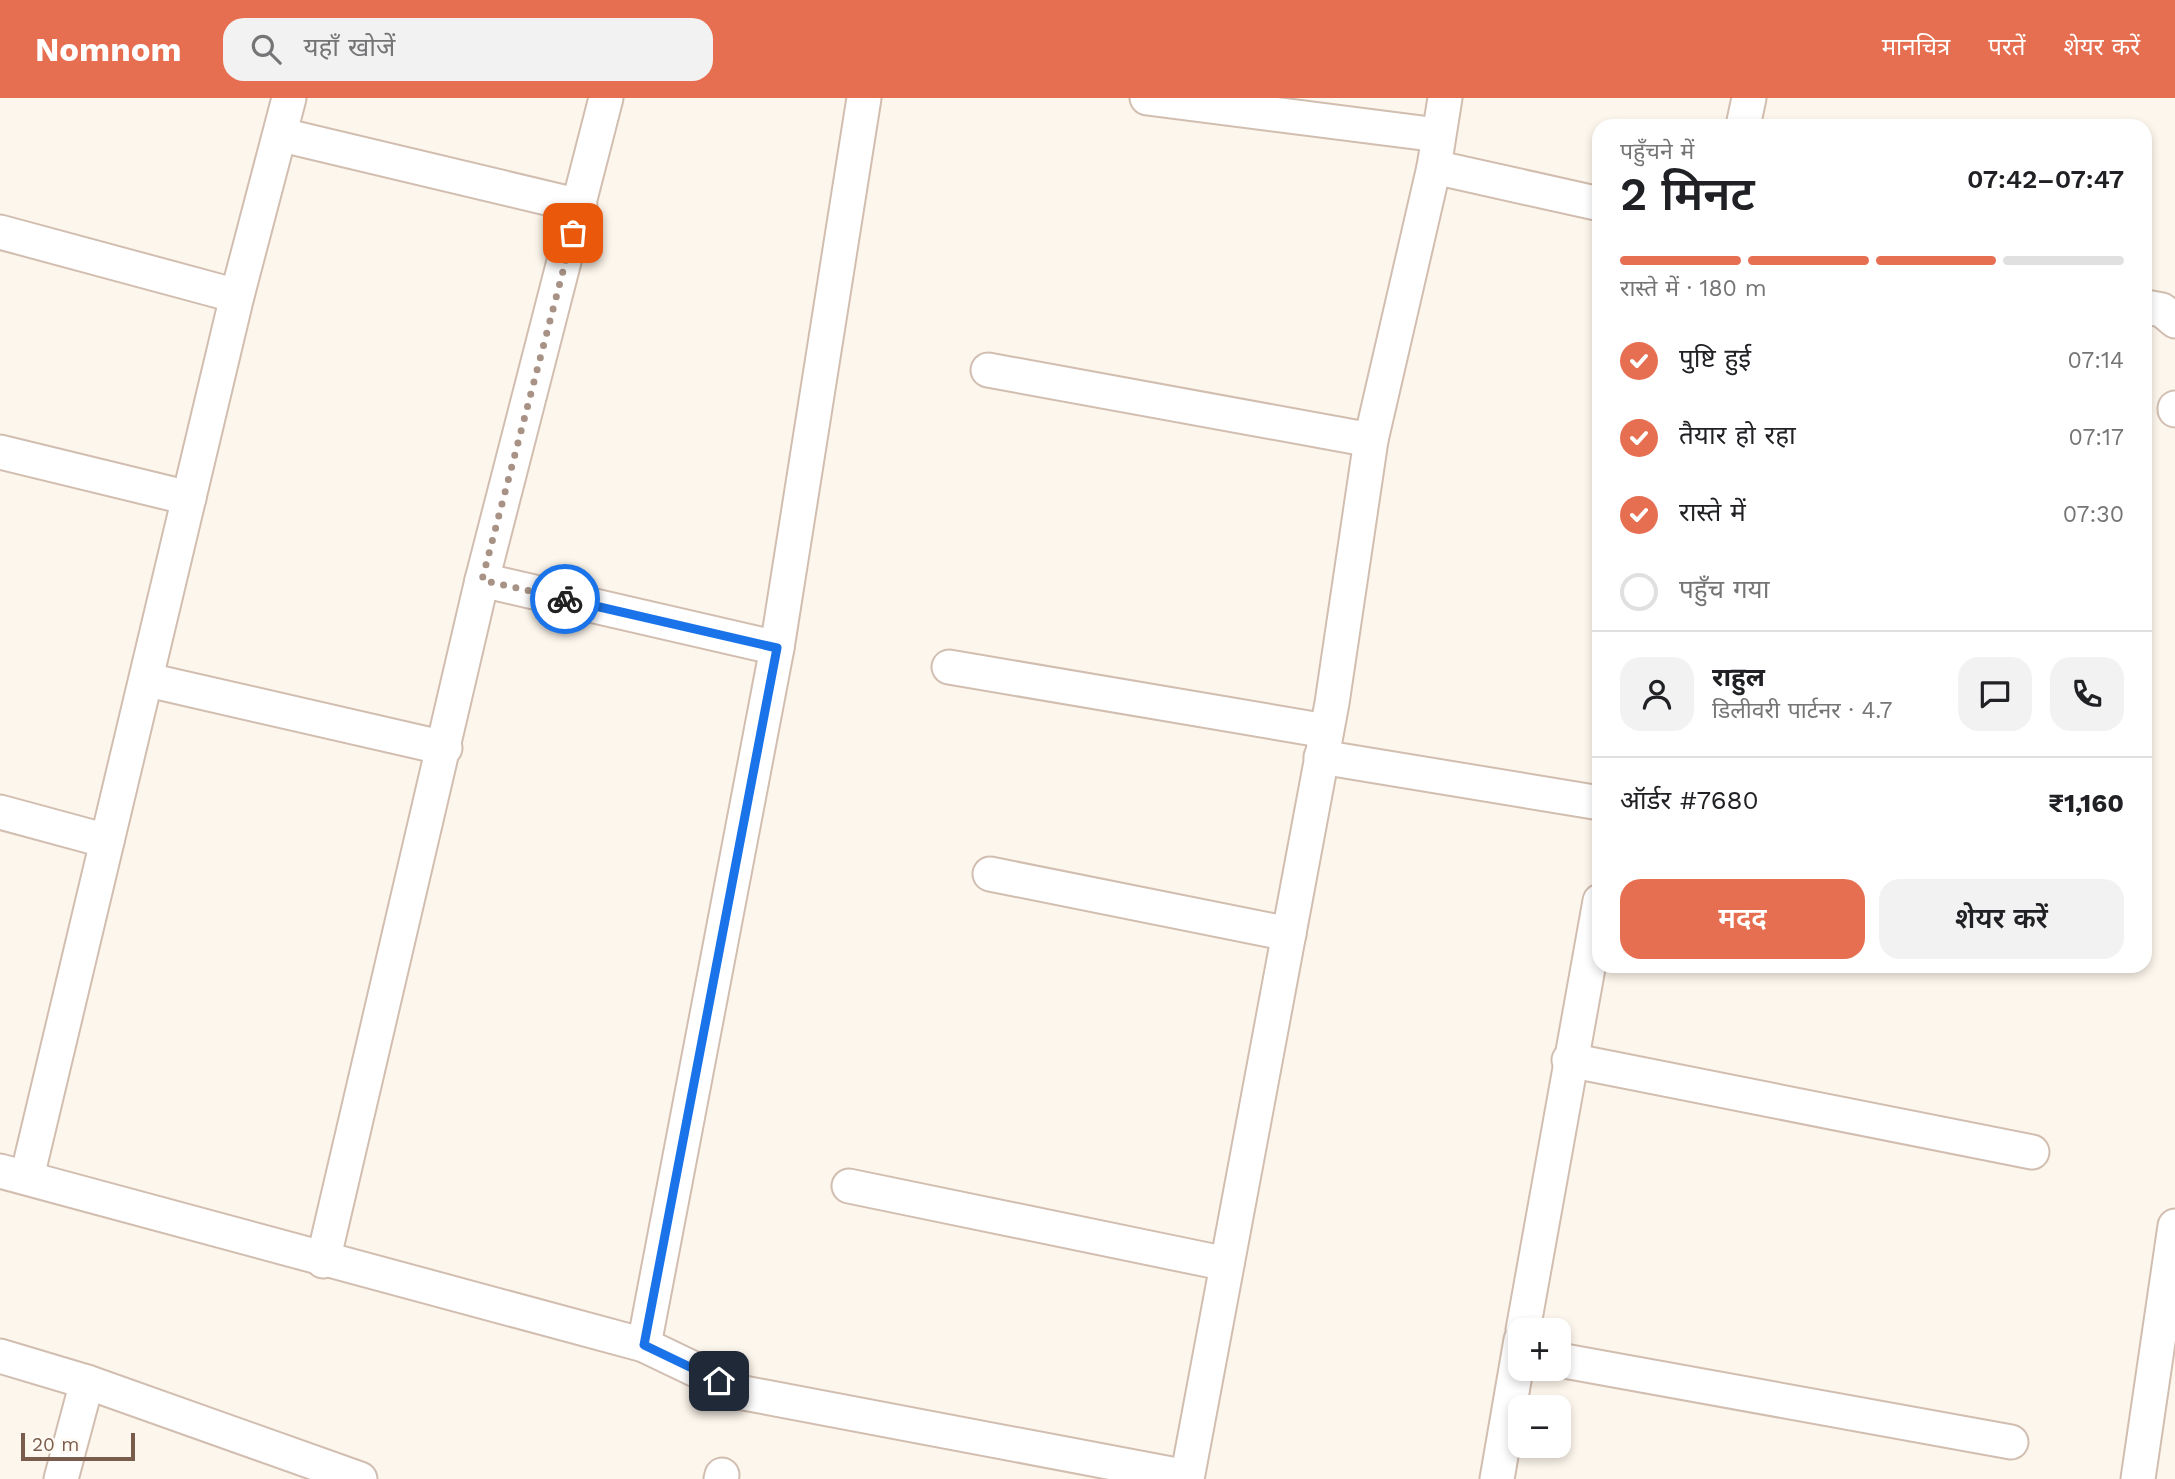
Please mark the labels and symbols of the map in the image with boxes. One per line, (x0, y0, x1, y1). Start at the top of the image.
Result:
pin (543, 203, 603, 263)
courier (530, 564, 600, 634)
pin (689, 1351, 749, 1411)
scale bar (21, 1430, 135, 1462)

